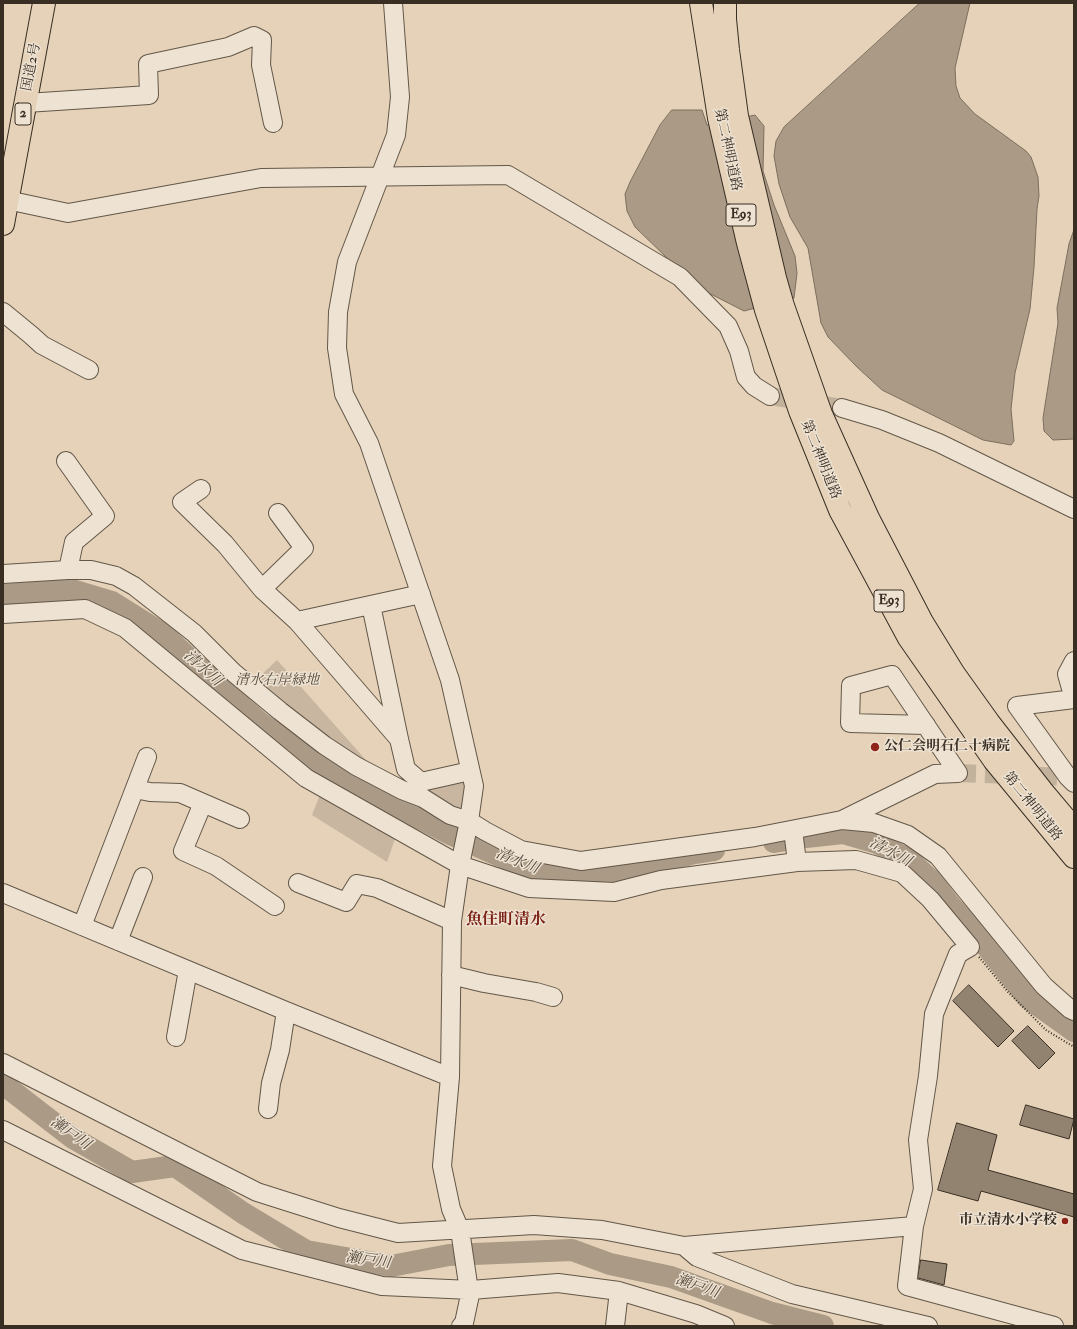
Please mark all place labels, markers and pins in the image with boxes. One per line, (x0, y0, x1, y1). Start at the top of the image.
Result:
place label: 公仁会明石仁十病院 (884, 739, 1010, 755)
marker: 公仁会明石仁十病院 (869, 741, 881, 753)
place label: 市立清水小学校 (959, 1213, 1057, 1229)
marker: 市立清水小学校 (1060, 1216, 1070, 1226)

